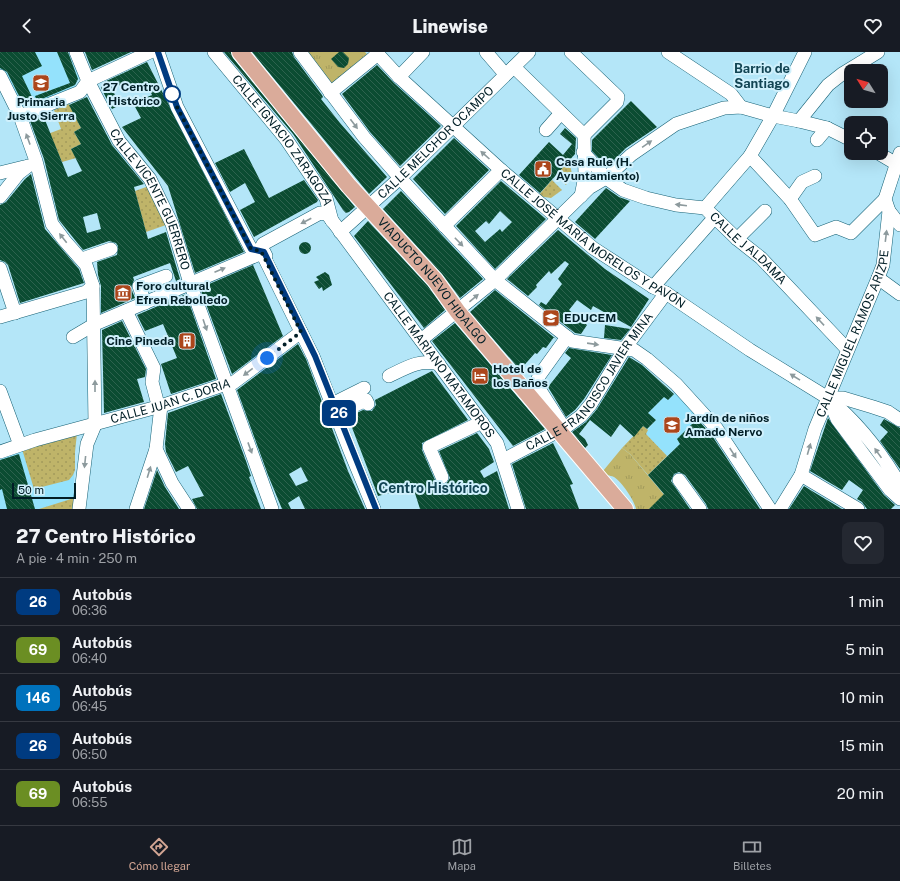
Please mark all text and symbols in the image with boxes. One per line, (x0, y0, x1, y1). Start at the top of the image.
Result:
icon: back (16, 15, 38, 37)
icon: heart (862, 15, 884, 37)
text: Linewise (412, 16, 488, 37)
district label: Barrio de Santiago (734, 61, 790, 91)
north arrow (844, 64, 888, 108)
map controls (844, 64, 888, 160)
street label: CALLE IGNACIO ZARAGOZA (229, 72, 335, 208)
school or university icon: Primaria Justo Sierra (31, 73, 51, 93)
place label: 27 Centro Histórico (103, 80, 160, 108)
street label: CALLE MELCHOR OCAMPO (375, 83, 497, 202)
marker: 27 Centro Histórico (163, 85, 181, 103)
place label: Primaria Justo Sierra (7, 95, 75, 123)
button: locate (844, 116, 888, 160)
one-way arrow (350, 118, 358, 129)
street label: CALLE VICENTE GUERRERO (107, 126, 193, 272)
one-way arrow (25, 132, 31, 144)
one-way arrow (642, 140, 652, 148)
one-way arrow (481, 151, 490, 160)
place label: Casa Rule (H. Ayuntamiento) (556, 155, 640, 183)
public building icon: Casa Rule (H. Ayuntamiento) (533, 159, 553, 179)
street label: CALLE JOSÉ MARÍA MORELOS Y PAVÓN (498, 166, 688, 311)
one-way arrow (675, 202, 687, 208)
street label: CALLE J ALDAMA (707, 209, 790, 288)
street label: VIADUCTO NUEVO HIDALGO (375, 215, 489, 347)
one-way arrow (300, 217, 312, 224)
one-way arrow (883, 230, 889, 242)
one-way arrow (59, 233, 68, 244)
one-way arrow (454, 237, 464, 247)
street label: CALLE MIGUEL RAMOS ARIZPE (814, 249, 892, 419)
one-way arrow (215, 267, 226, 273)
place label: Foro cultural Efren Rebolledo (136, 279, 228, 307)
museum icon: Foro cultural Efren Rebolledo (113, 283, 133, 303)
street label: CALLE MARIANO MATAMOROS (380, 289, 498, 440)
one-way arrow (468, 294, 479, 303)
school or university icon: EDUCEM (541, 308, 561, 328)
street label: CALLE FRANCISCO JAVIER MINA (523, 309, 656, 454)
place label: EDUCEM (564, 311, 616, 325)
one-way arrow (816, 316, 825, 326)
one-way arrow (203, 320, 209, 332)
building icon: Cine Pineda (177, 331, 197, 351)
place label: Cine Pineda (106, 334, 174, 348)
one-way arrow (587, 341, 599, 347)
your location (257, 348, 277, 368)
place label: Hotel de los Baños (493, 362, 548, 390)
hotel icon: Hotel de los Baños (470, 366, 490, 386)
one-way arrow (242, 368, 253, 377)
one-way arrow (789, 374, 800, 381)
street label: CALLE JUAN C. DORIA (109, 376, 232, 426)
one-way arrow (92, 379, 98, 392)
line badge: 26 (321, 400, 357, 426)
text: 26 (330, 405, 348, 421)
place label: Jardín de niños Amado Nervo (685, 411, 769, 439)
school or university icon: Jardín de niños Amado Nervo (662, 415, 682, 435)
one-way arrow (247, 442, 253, 454)
one-way arrow (806, 443, 812, 455)
one-way arrow (729, 448, 737, 458)
one-way arrow (874, 448, 882, 458)
one-way arrow (81, 456, 88, 468)
one-way arrow (146, 466, 152, 478)
district label: Centro Histórico (378, 480, 488, 496)
scale bar (12, 481, 76, 500)
text: 50 m (18, 484, 44, 496)
button: heart (842, 522, 884, 564)
text: 27 Centro Histórico (16, 525, 196, 547)
text: A pie · 4 min · 250 m (16, 551, 137, 566)
text: Autobús (72, 586, 132, 603)
text: 1 min (849, 593, 884, 610)
text: 26 (29, 594, 47, 610)
text: 06:36 (72, 603, 107, 618)
text: Autobús (72, 634, 132, 651)
text: 5 min (845, 641, 884, 658)
text: 69 (29, 642, 47, 658)
text: 06:40 (72, 651, 107, 666)
text: Autobús (72, 682, 132, 699)
text: 10 min (840, 689, 884, 706)
text: 146 (26, 690, 50, 706)
text: 06:45 (72, 699, 107, 714)
text: Autobús (72, 730, 132, 747)
text: 15 min (839, 737, 884, 754)
text: 26 (29, 738, 47, 754)
text: 06:50 (72, 747, 107, 762)
text: Autobús (72, 778, 132, 795)
text: 20 min (837, 785, 884, 802)
text: 69 (29, 786, 47, 802)
text: 06:55 (72, 795, 108, 810)
tab: Cómo llegar (129, 836, 190, 872)
tab: Mapa (447, 836, 476, 872)
tab: Billetes (733, 836, 771, 872)

